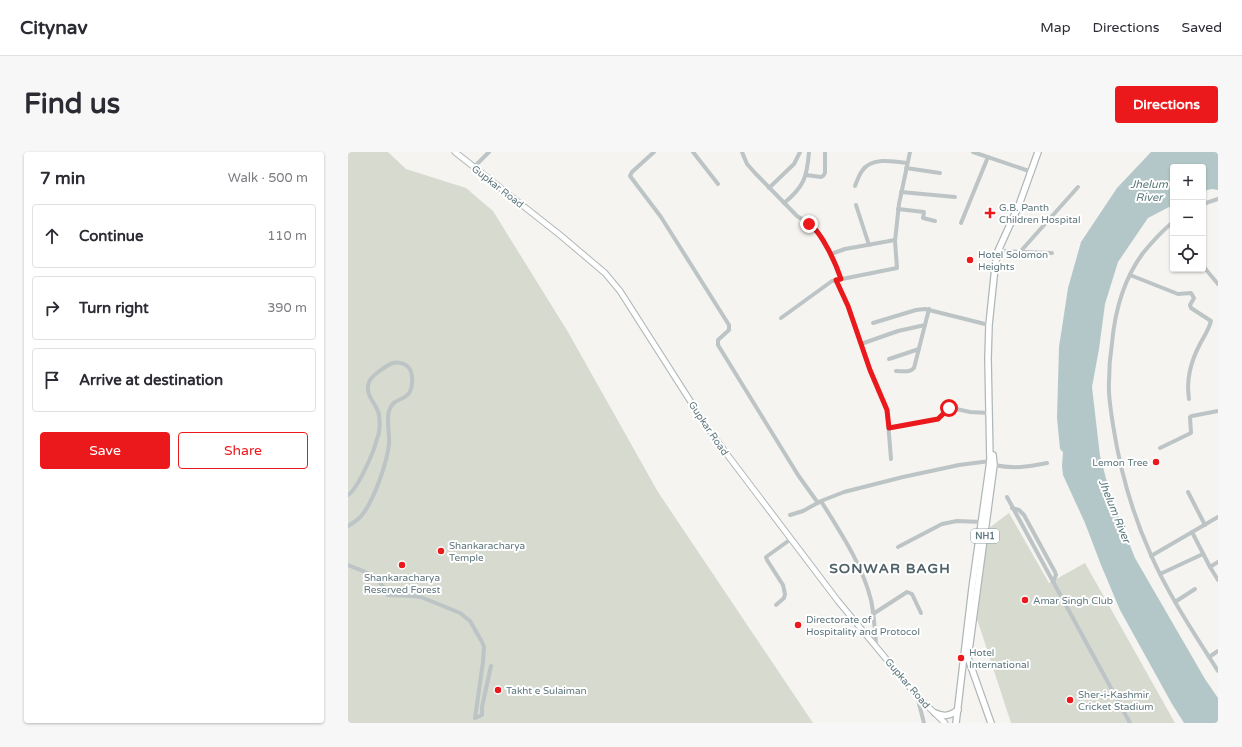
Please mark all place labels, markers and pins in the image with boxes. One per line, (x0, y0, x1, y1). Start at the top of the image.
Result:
place label: G.B. Panth Children Hospital (999, 202, 1080, 226)
marker: G.B. Panth Children Hospital (984, 207, 996, 219)
place label: Hotel Solomon Heights (978, 249, 1048, 273)
marker: Hotel Solomon Heights (965, 255, 975, 265)
place label: Lemon Tree (1092, 457, 1148, 469)
marker: Lemon Tree (1151, 457, 1161, 467)
place label: Shankaracharya Temple (449, 540, 525, 564)
marker: Shankaracharya Temple (436, 546, 446, 556)
marker: Shankaracharya Reserved Forest (397, 560, 407, 570)
place label: Shankaracharya Reserved Forest (364, 572, 440, 596)
marker: Amar Singh Club (1020, 595, 1030, 605)
place label: Amar Singh Club (1033, 595, 1113, 607)
place label: Directorate of Hospitality and Protocol (806, 614, 920, 638)
marker: Directorate of Hospitality and Protocol (793, 620, 803, 630)
place label: Hotel International (969, 647, 1029, 671)
marker: Hotel International (956, 653, 966, 663)
marker: Takht e Sulaiman (493, 685, 503, 695)
place label: Takht e Sulaiman (506, 685, 587, 697)
place label: Sher-i-Kashmir Cricket Stadium (1078, 689, 1153, 713)
marker: Sher-i-Kashmir Cricket Stadium (1065, 695, 1075, 705)

